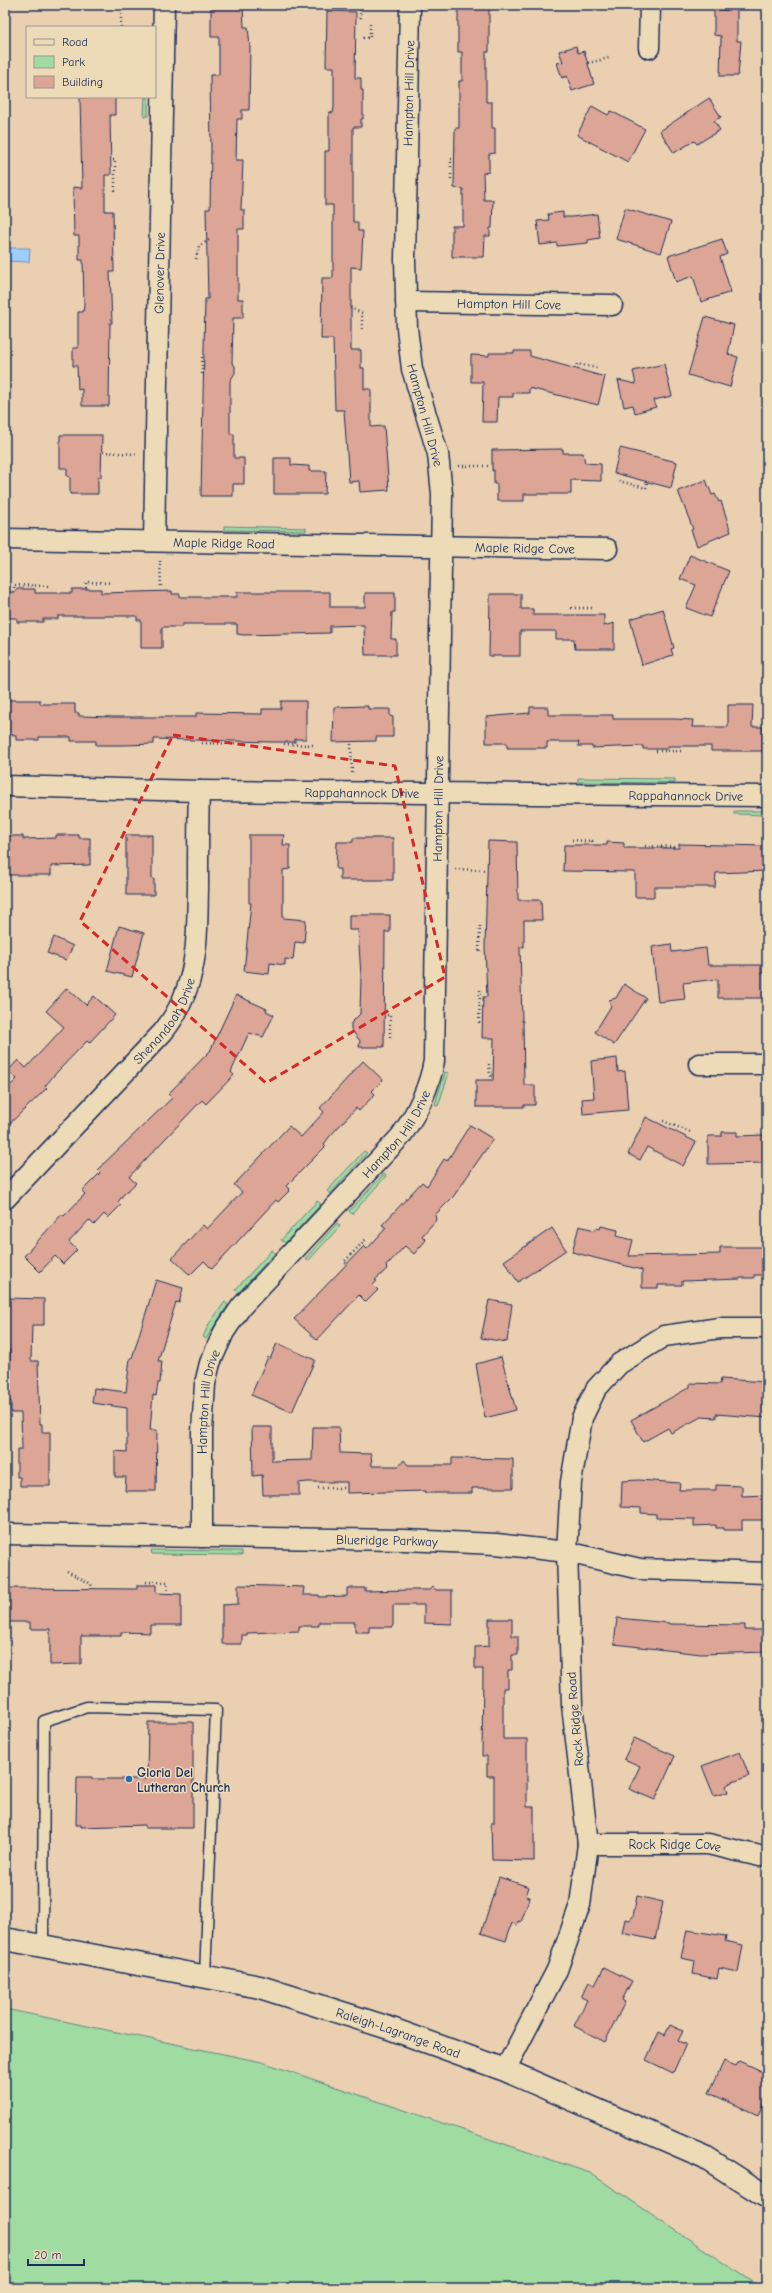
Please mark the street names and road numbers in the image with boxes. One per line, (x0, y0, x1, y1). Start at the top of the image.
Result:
street label: Hampton Hill Drive (400, 40, 417, 146)
street label: Glenover Drive (151, 231, 167, 314)
street label: Hampton Hill Cove (457, 295, 562, 312)
street label: Hampton Hill Drive (404, 362, 446, 468)
street label: Maple Ridge Road (173, 534, 275, 551)
street label: Maple Ridge Cove (475, 539, 576, 556)
street label: Hampton Hill Drive (429, 755, 446, 862)
street label: Rappahannock Drive (304, 784, 420, 800)
street label: Rappahannock Drive (628, 787, 744, 803)
street label: Shenandoah Drive (130, 975, 198, 1067)
street label: Hampton Hill Drive (359, 1087, 433, 1181)
street label: Hampton Hill Drive (195, 1346, 223, 1454)
street label: Blueridge Parkway (336, 1531, 438, 1549)
street label: Rock Ridge Road (563, 1671, 587, 1767)
street label: Rock Ridge Cove (628, 1837, 723, 1854)
street label: Raleigh-Lagrange Road (334, 2004, 462, 2061)

